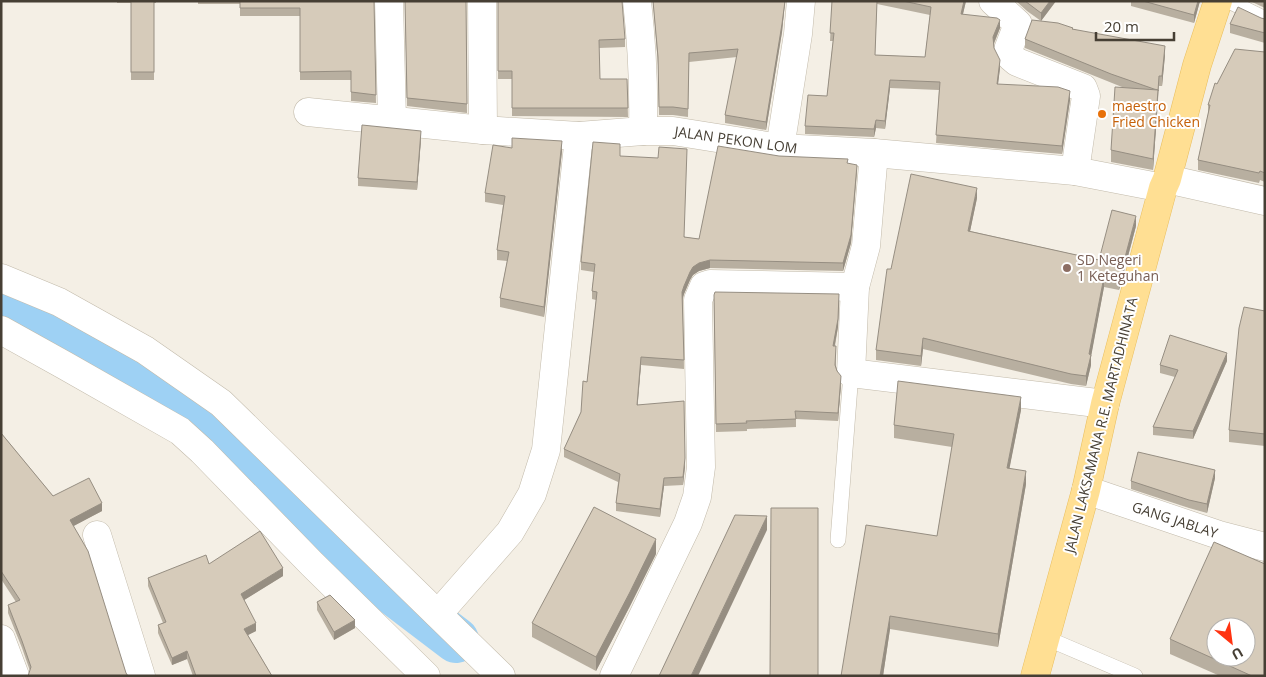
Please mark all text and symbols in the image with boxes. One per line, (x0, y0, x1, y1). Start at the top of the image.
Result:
scale bar (1096, 10, 1174, 42)
text: 20 m (1104, 16, 1139, 36)
place label: maestro Fried Chicken (1112, 96, 1200, 131)
marker: maestro Fried Chicken (1096, 108, 1108, 120)
street label: JALAN PEKON LOM (672, 121, 799, 158)
place label: SD Negeri 1 Keteguhan (1077, 250, 1159, 285)
marker: SD Negeri 1 Keteguhan (1061, 262, 1073, 274)
street label: JALAN LAKSAMANA R.E. MARTADHINATA (1059, 295, 1142, 557)
street label: GANG JABLAY (1130, 497, 1221, 542)
north arrow (1206, 617, 1256, 667)
text: U (1228, 643, 1247, 665)

